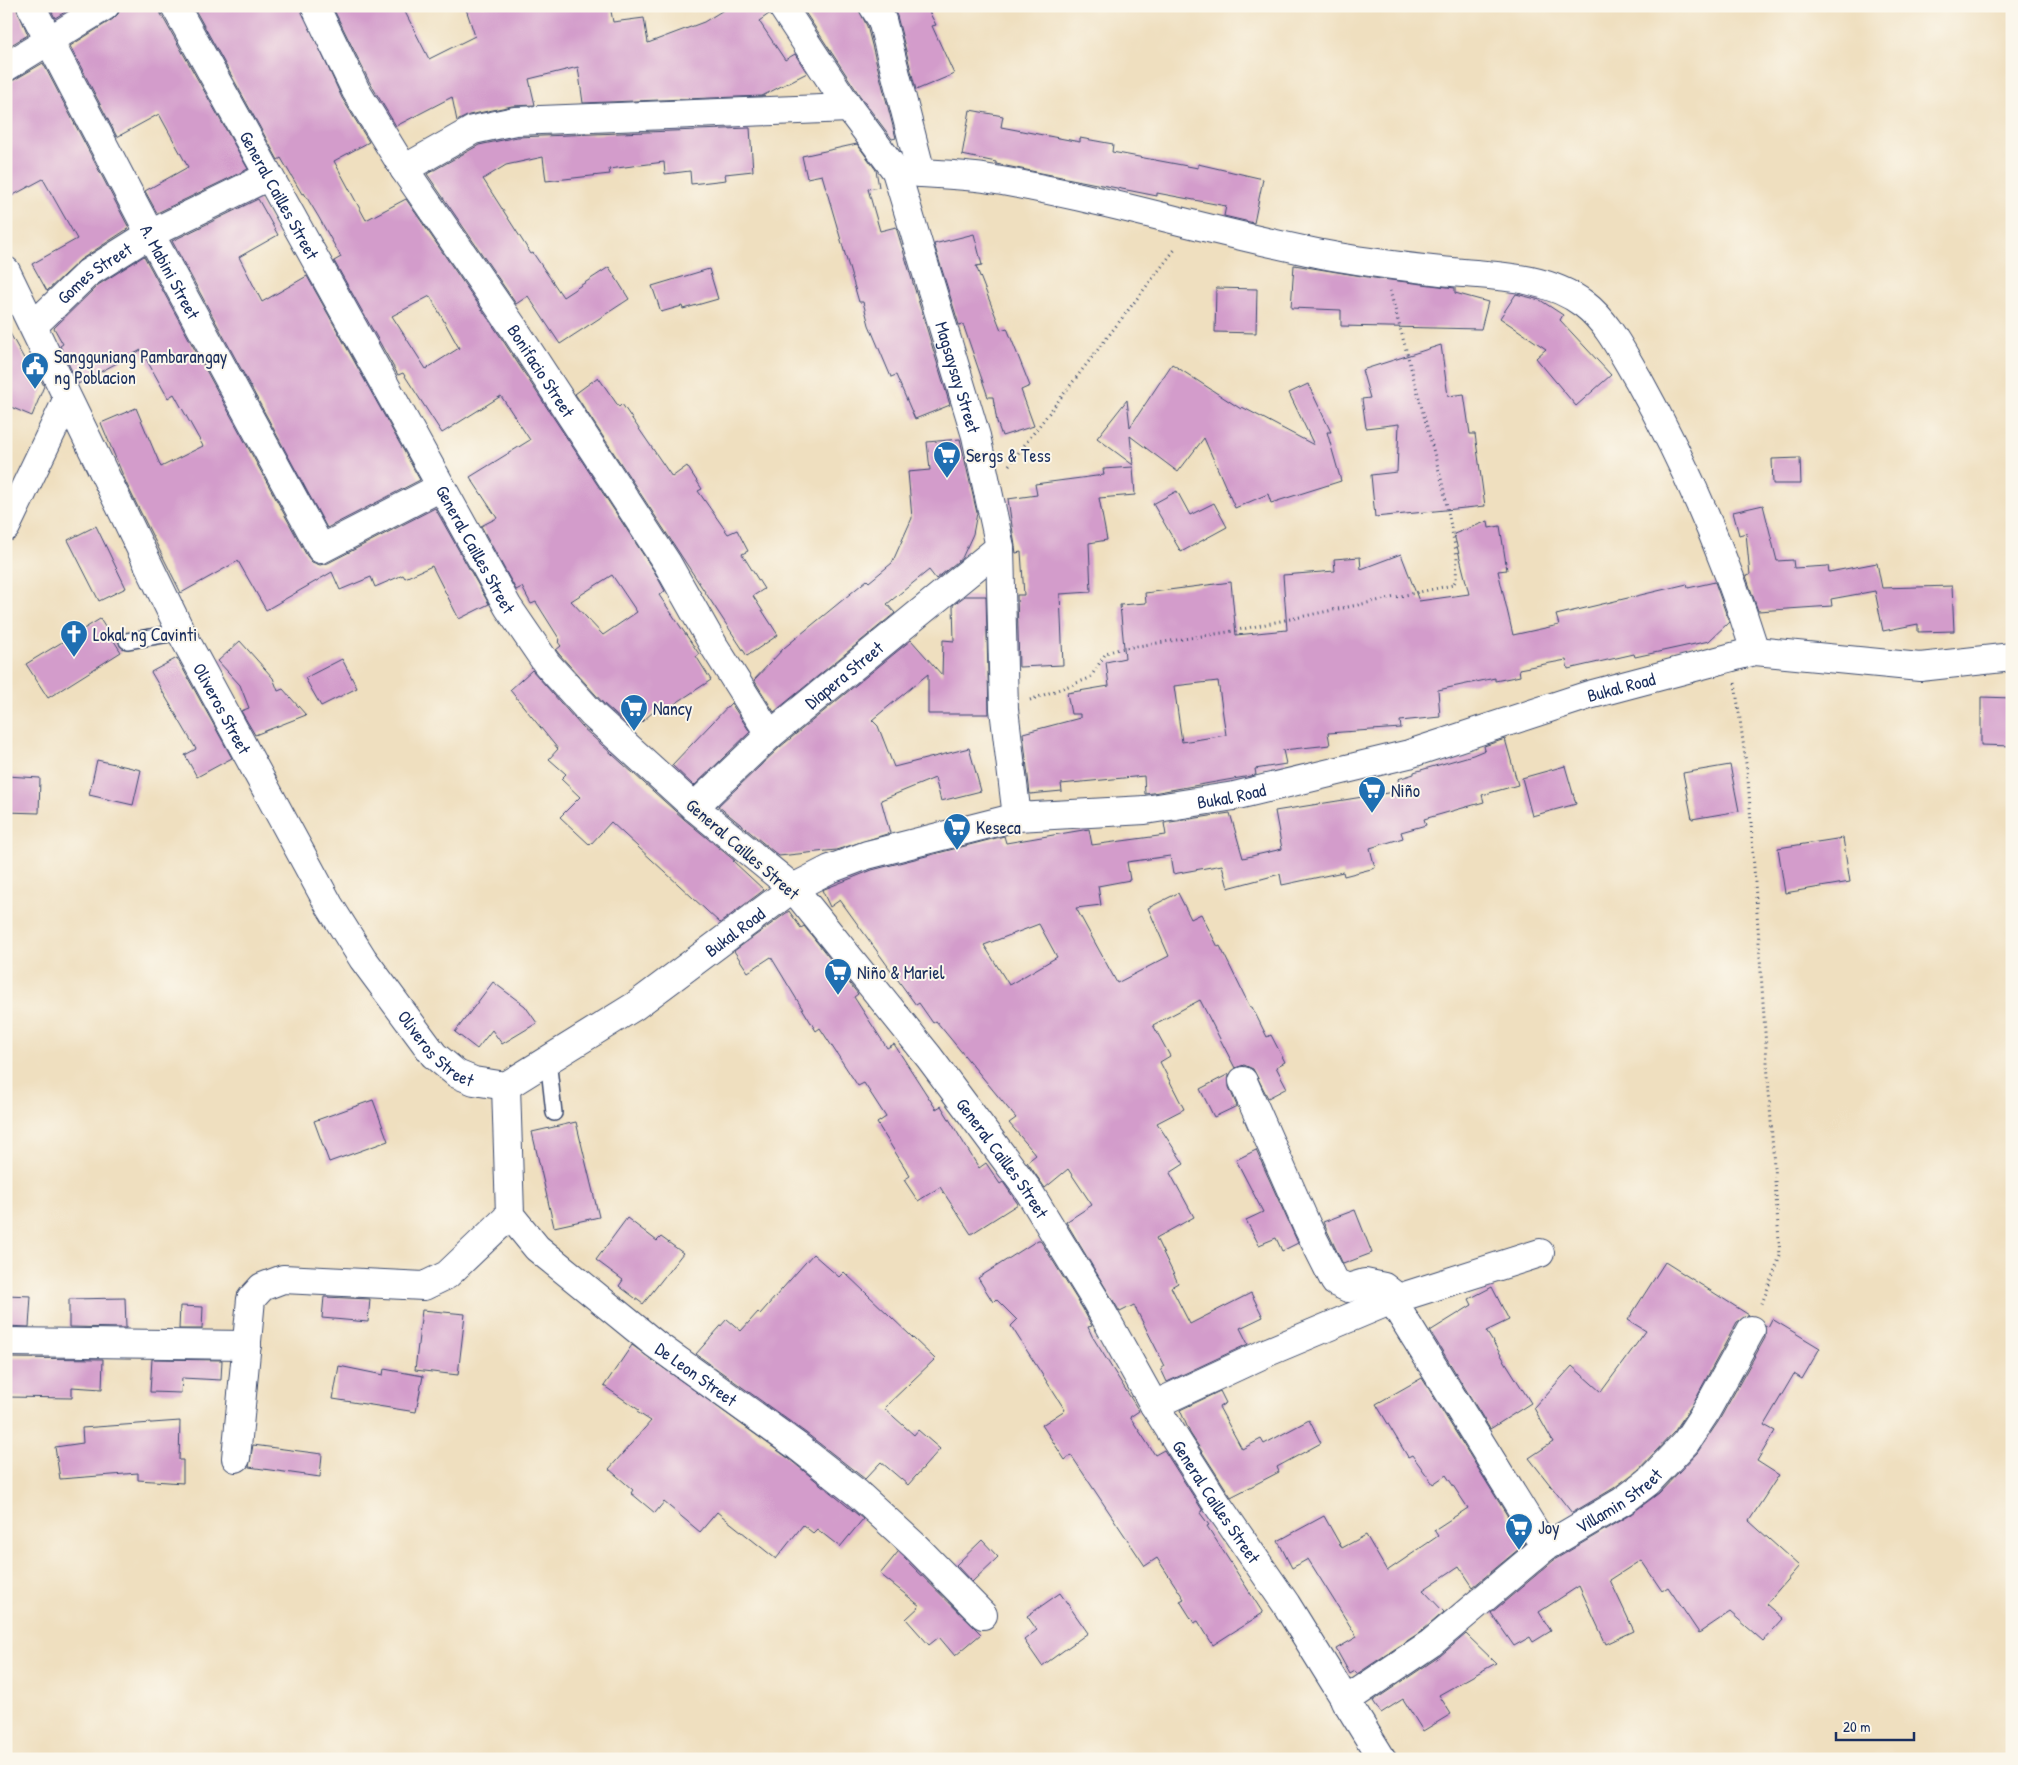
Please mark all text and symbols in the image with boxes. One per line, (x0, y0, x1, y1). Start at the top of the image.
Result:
street label: General Cailles Street (234, 126, 326, 264)
street label: A. Mabini Street (135, 220, 207, 324)
street label: Gomes Street (51, 236, 137, 309)
street label: Magsaysay Street (930, 318, 987, 437)
street label: Bonifacio Street (502, 319, 581, 423)
place label: Sangguniang Pambarangay ng Poblacion (54, 344, 228, 390)
public building icon: Sangguniang Pambarangay ng Poblacion (20, 351, 50, 390)
supermarket icon: Sergs & Tess (932, 440, 962, 479)
place label: Sergs & Tess (966, 443, 1051, 468)
street label: General Cailles Street (430, 481, 522, 619)
church icon: Lokal ng Cavinti (59, 619, 89, 658)
place label: Lokal ng Cavinti (93, 622, 197, 647)
street label: Diapera Street (799, 635, 889, 714)
street label: Oliveros Street (187, 658, 258, 759)
street label: Bukal Road (1584, 666, 1658, 707)
supermarket icon: Nancy (619, 693, 649, 732)
place label: Nancy (653, 696, 693, 721)
supermarket icon: Niño (1357, 775, 1387, 814)
street label: Bukal Road (1195, 776, 1268, 814)
place label: Niño (1391, 778, 1420, 803)
street label: General Cailles Street (681, 793, 806, 906)
supermarket icon: Keseca (942, 812, 972, 851)
place label: Keseca (976, 815, 1021, 840)
street label: Bukal Road (699, 901, 770, 962)
supermarket icon: Niño & Mariel (823, 957, 853, 996)
place label: Niño & Mariel (857, 960, 945, 985)
street label: Oliveros Street (392, 1005, 479, 1093)
street label: General Cailles Street (951, 1093, 1055, 1223)
street label: De Leon Street (651, 1336, 743, 1412)
street label: General Cailles Street (1167, 1435, 1267, 1569)
street label: Villamin Street (1571, 1462, 1668, 1539)
supermarket icon: Joy (1504, 1512, 1534, 1551)
place label: Joy (1538, 1515, 1560, 1540)
scale bar (1836, 1710, 1913, 1742)
text: 20 m (1843, 1716, 1870, 1737)

